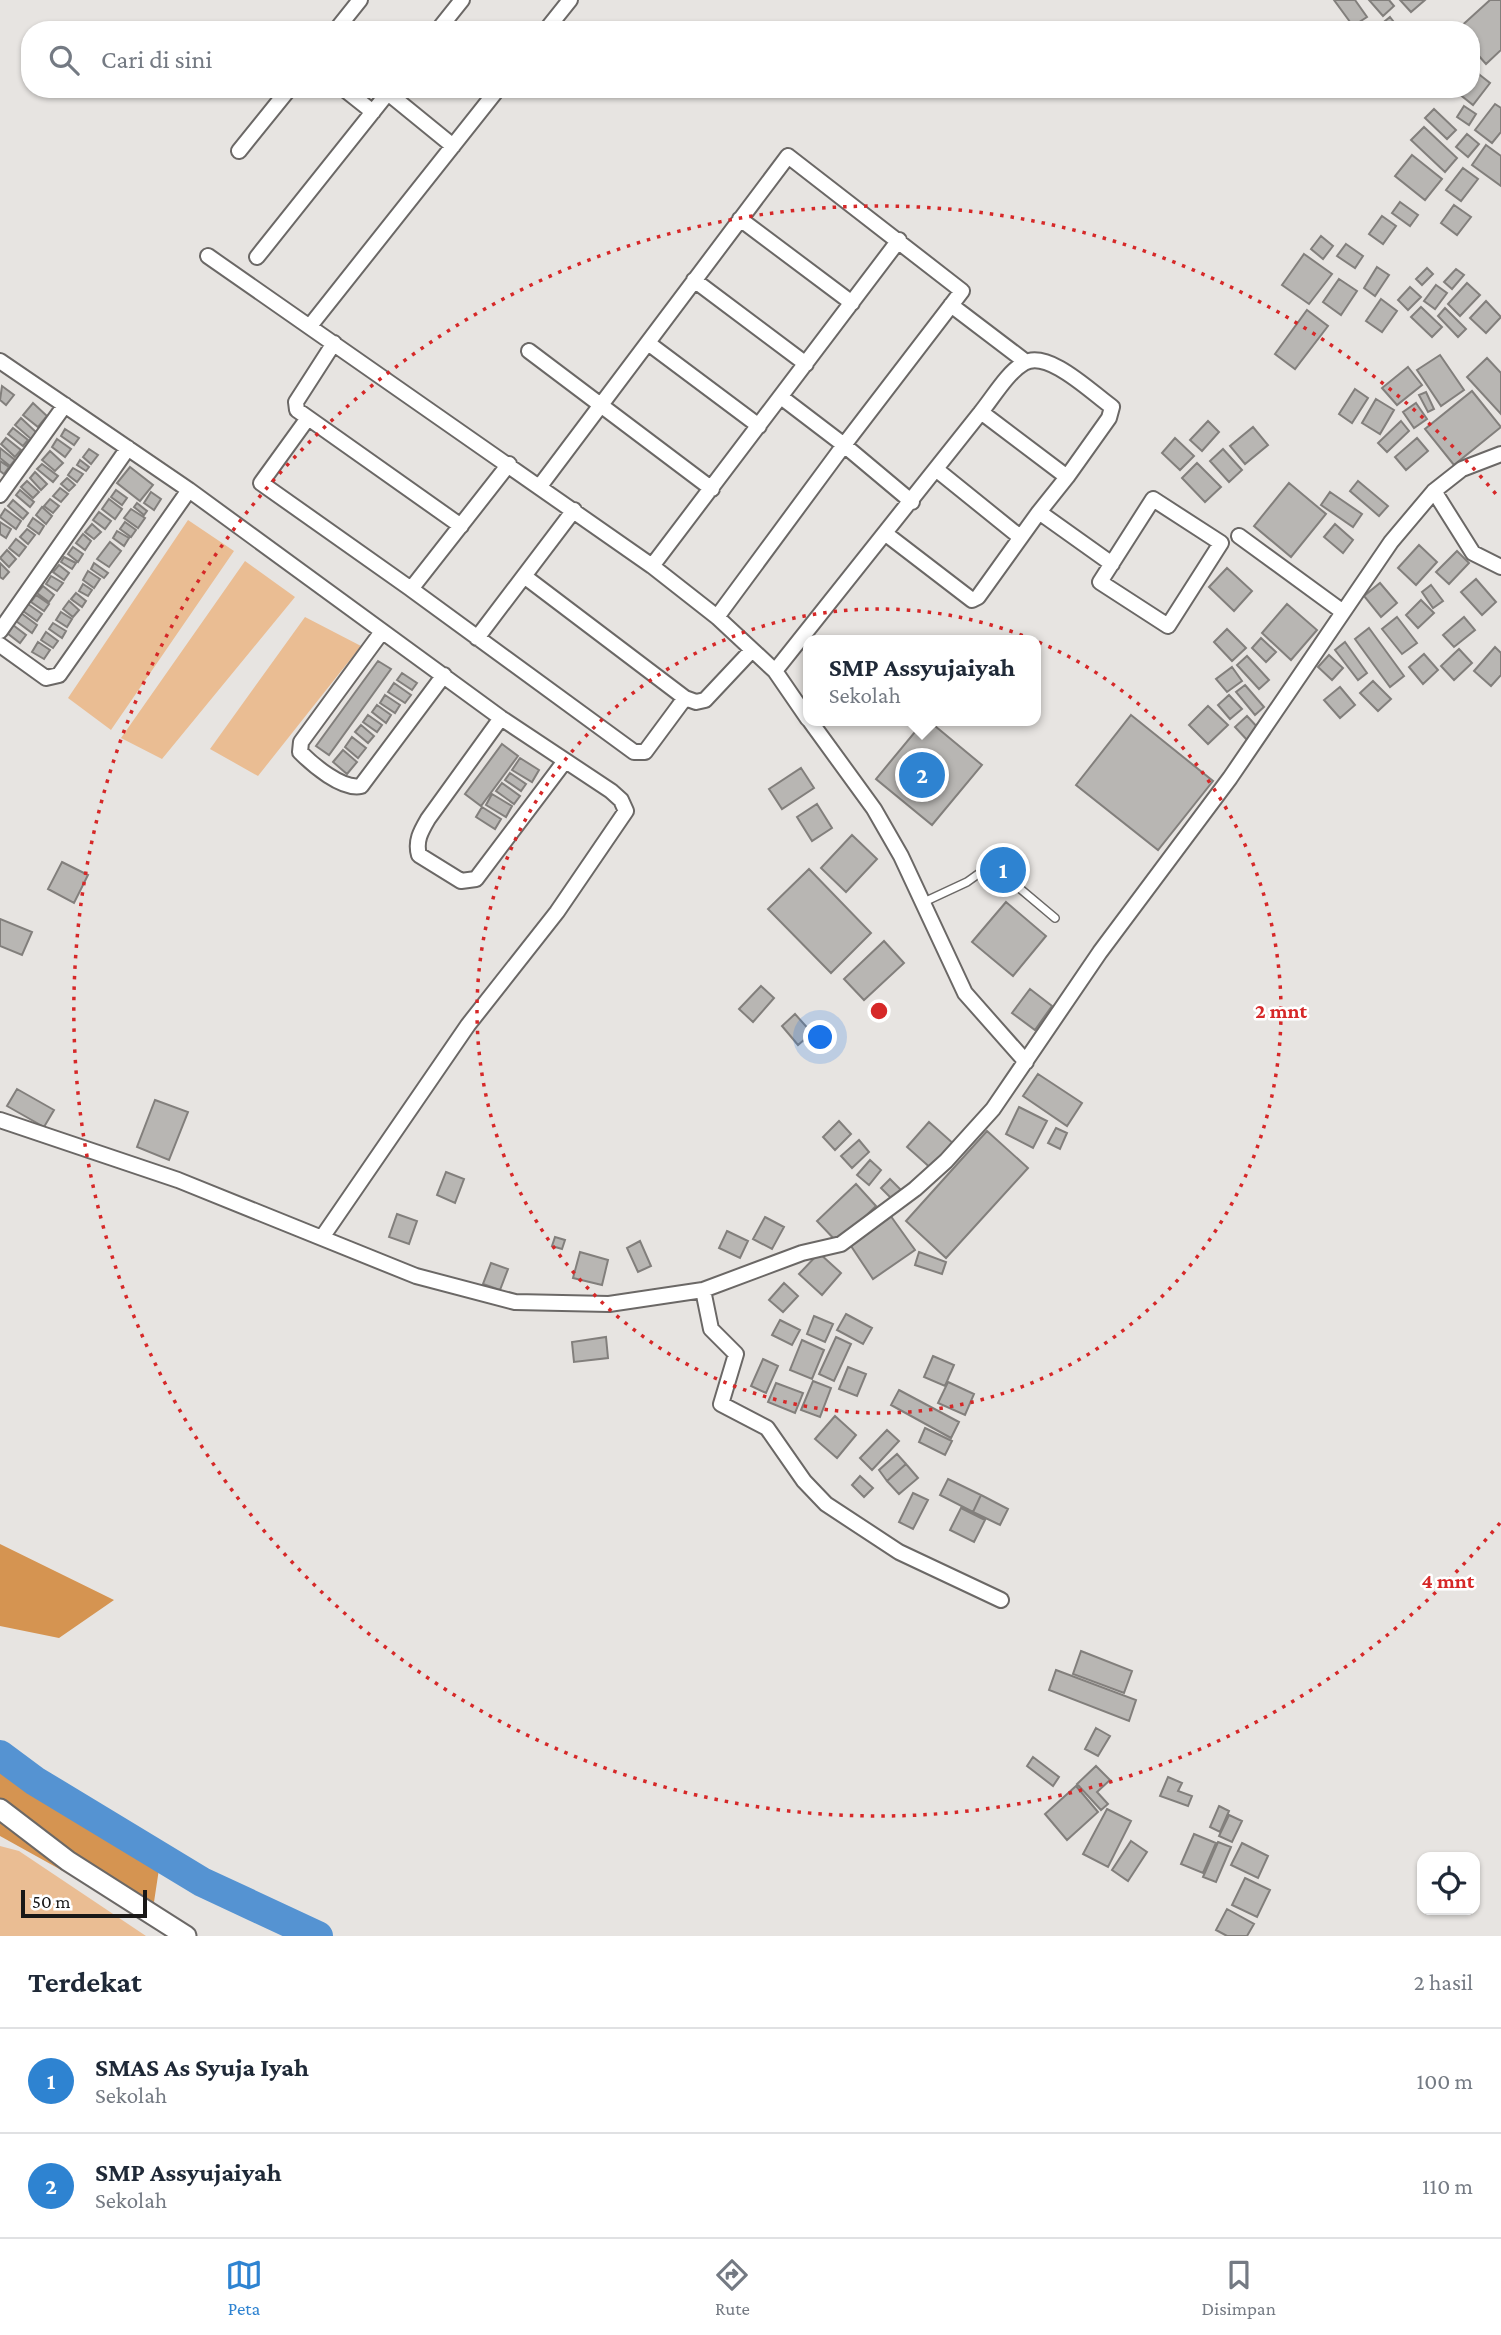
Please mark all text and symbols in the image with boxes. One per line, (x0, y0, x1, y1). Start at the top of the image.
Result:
search box (21, 21, 1480, 98)
icon: search (45, 41, 83, 79)
text: Cari di sini (101, 45, 212, 74)
popup (803, 635, 1041, 726)
text: SMP Assyujaiyah (829, 653, 1015, 682)
text: Sekolah (829, 682, 901, 708)
pin: 2 (899, 749, 945, 801)
pin: 1 (980, 844, 1026, 896)
centre of rings (867, 999, 891, 1023)
text: 2 mnt (1255, 999, 1308, 1023)
your location (803, 1020, 837, 1054)
text: 4 mnt (1422, 1569, 1475, 1593)
map controls (1417, 1852, 1480, 1915)
button: locate (1417, 1852, 1480, 1915)
scale bar (21, 1887, 147, 1919)
text: 50 m (32, 1891, 71, 1912)
text: Terdekat (28, 1965, 142, 1998)
text: 2 hasil (1414, 1969, 1473, 1995)
text: SMAS As Syuja Iyah (95, 2053, 309, 2082)
text: 1 (47, 2068, 55, 2094)
text: 100 m (1417, 2068, 1473, 2094)
text: Sekolah (95, 2082, 167, 2108)
text: SMP Assyujaiyah (95, 2158, 282, 2187)
text: 2 (45, 2173, 57, 2199)
text: 110 m (1422, 2173, 1473, 2199)
text: Sekolah (95, 2187, 167, 2213)
tab: Peta (225, 2256, 263, 2319)
tab: Rute (713, 2256, 751, 2319)
tab: Disimpan (1202, 2256, 1276, 2319)

